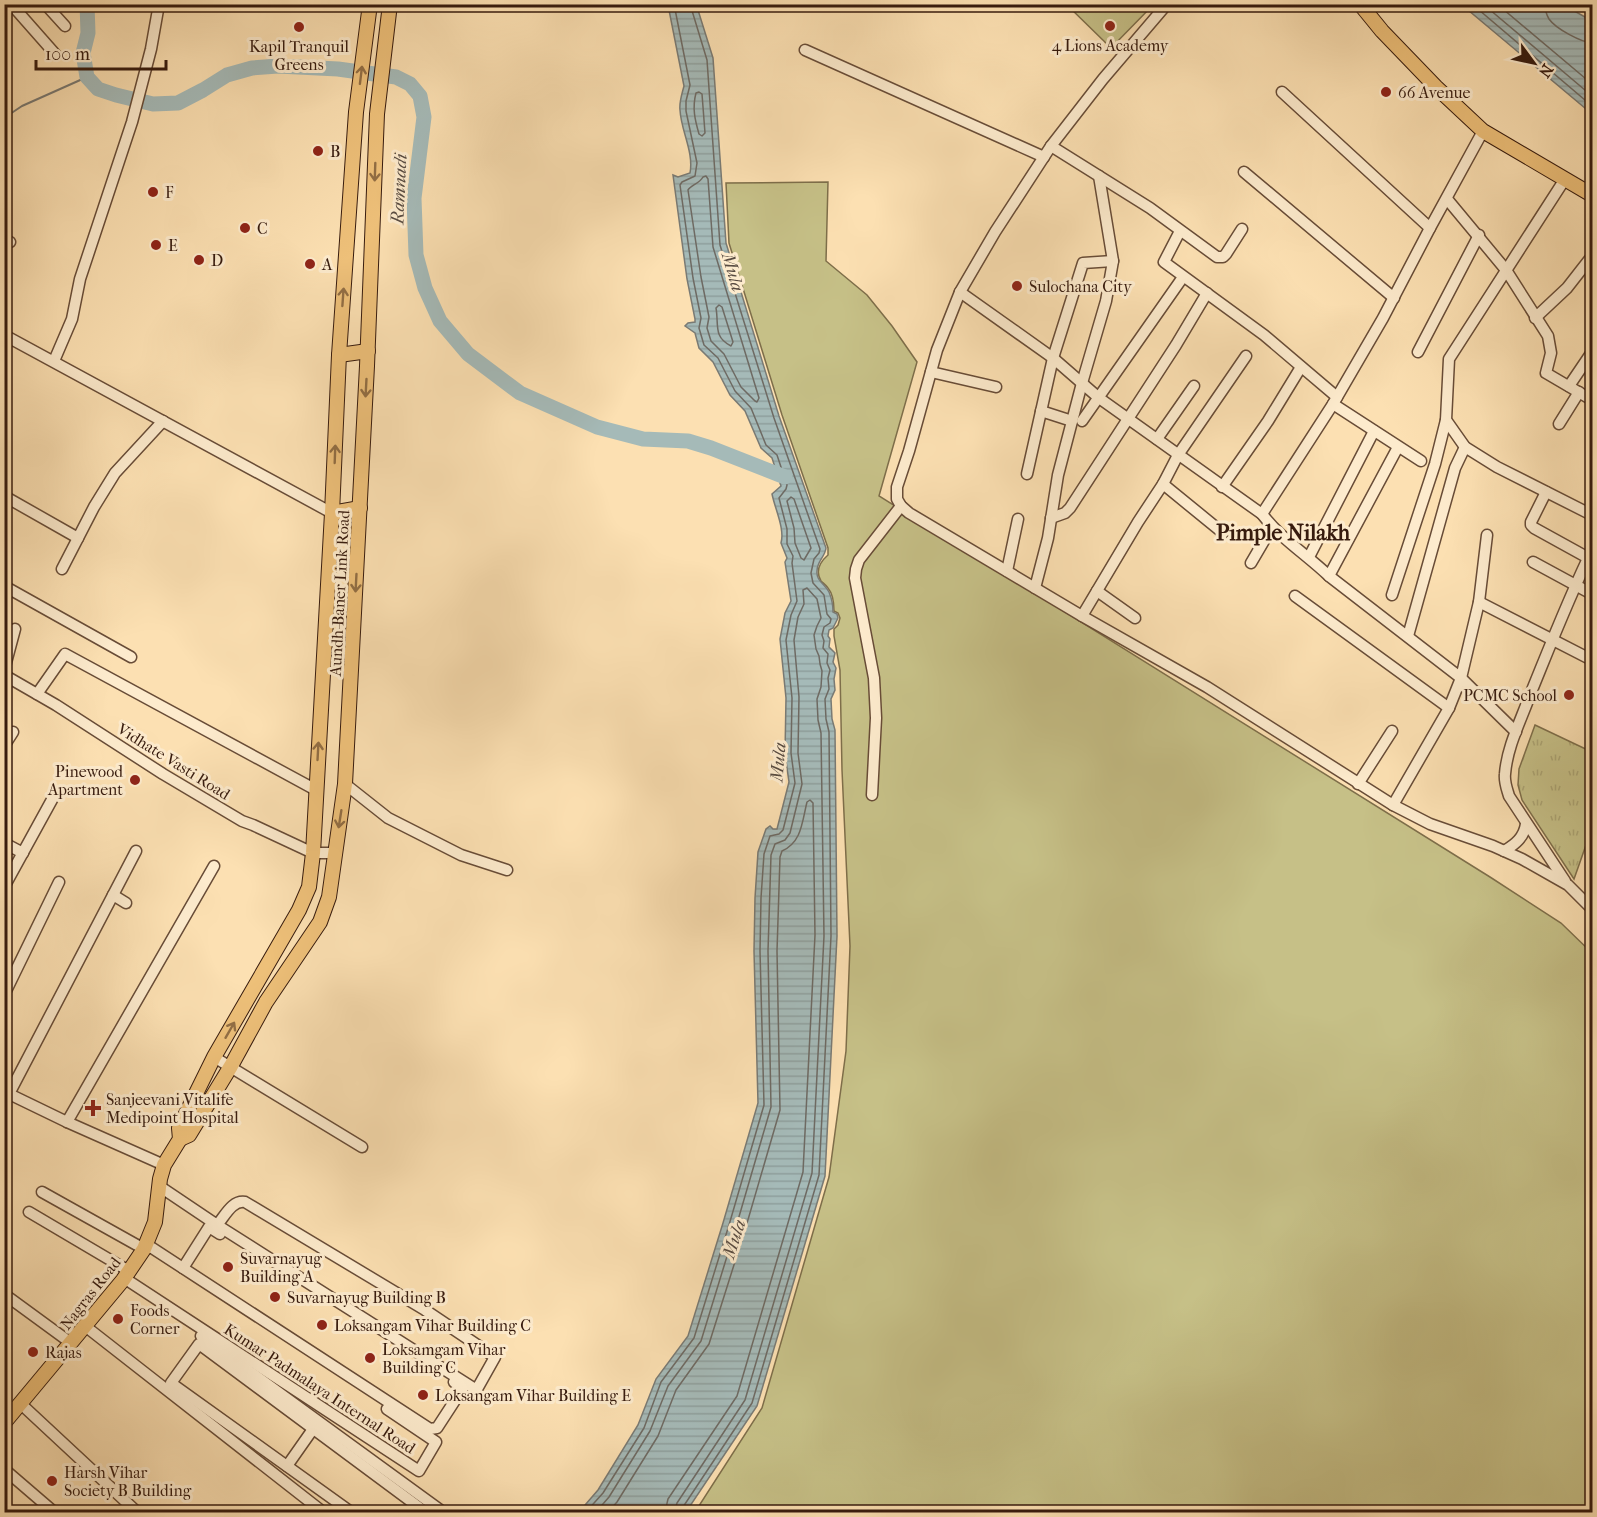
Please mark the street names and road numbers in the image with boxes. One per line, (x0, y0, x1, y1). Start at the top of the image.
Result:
street label: Aundh-Baner Link Road (326, 509, 353, 678)
street label: Vidhate Vasti Road (113, 719, 234, 804)
street label: Nagras Road (56, 1253, 125, 1333)
street label: Kumar Padmalaya Internal Road (220, 1319, 419, 1458)

